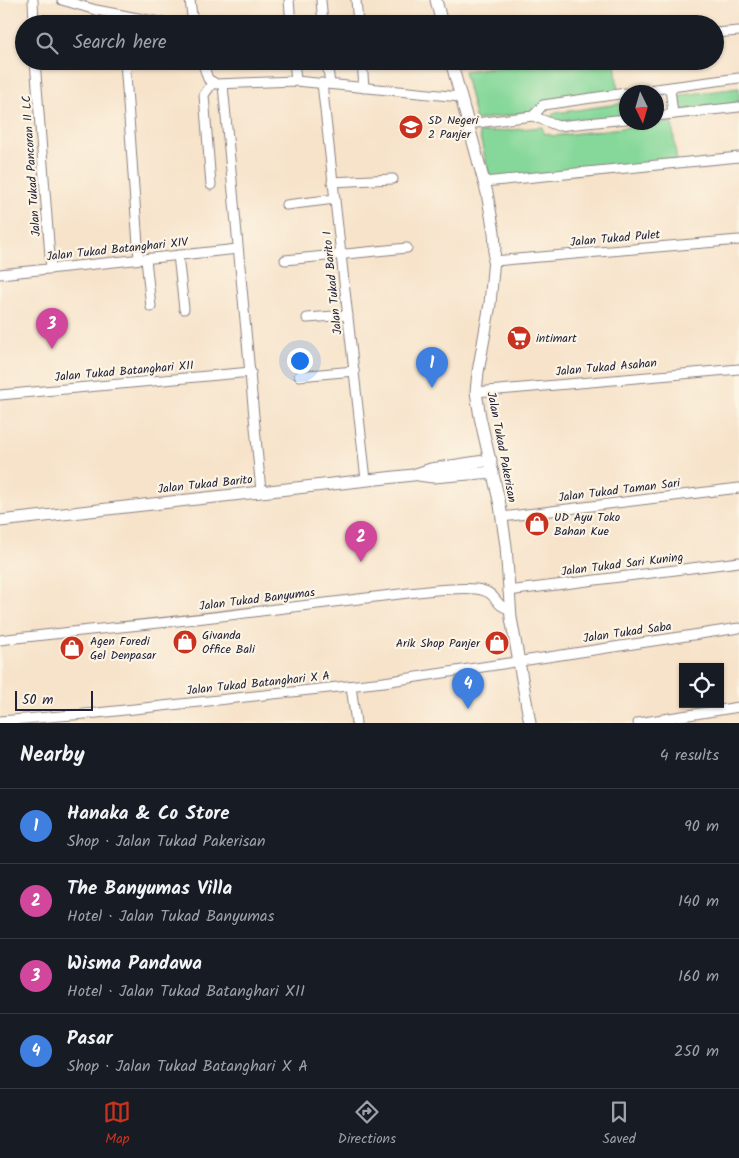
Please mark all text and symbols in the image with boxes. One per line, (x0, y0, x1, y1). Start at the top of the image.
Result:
search box (15, 15, 724, 70)
text: Search here (73, 28, 167, 58)
icon: search (33, 29, 61, 57)
north arrow (619, 85, 664, 130)
street label: Jalan Tukad Pancoran II LC (17, 95, 46, 237)
place label: SD Negeri 2 Panjer (428, 111, 480, 144)
school or university icon: SD Negeri 2 Panjer (398, 114, 424, 140)
street label: Jalan Tukad Pulet (569, 225, 661, 252)
street label: Jalan Tukad Barito I (318, 230, 347, 336)
street label: Jalan Tukad Batanghari XIV (45, 232, 190, 266)
pin: 3 (36, 308, 68, 349)
supermarket icon: intimart (506, 325, 532, 351)
place label: intimart (536, 329, 577, 348)
pin: 1 (416, 347, 448, 388)
your location (287, 348, 313, 374)
street label: Jalan Tukad Asahan (555, 354, 658, 381)
street label: Jalan Tukad Batanghari XII (54, 356, 195, 387)
street label: Jalan Tukad Pakerisan (481, 390, 522, 504)
street label: Jalan Tukad Barito (157, 470, 254, 499)
street label: Jalan Tukad Taman Sari (557, 473, 682, 507)
place label: UD Ayu Toko Bahan Kue (554, 508, 620, 541)
shop icon: UD Ayu Toko Bahan Kue (524, 511, 550, 537)
pin: 2 (345, 521, 377, 562)
street label: Jalan Tukad Sari Kuning (560, 548, 685, 581)
street label: Jalan Tukad Banyumas (198, 583, 316, 616)
street label: Jalan Tukad Saba (582, 617, 673, 648)
place label: Givanda Office Bali (202, 626, 256, 659)
shop icon: Givanda Office Bali (172, 629, 198, 655)
shop icon: Arik Shop Panjer (484, 630, 510, 656)
place label: Agen Foredi Gel Denpasar (90, 632, 157, 665)
place label: Arik Shop Panjer (396, 634, 481, 653)
shop icon: Agen Foredi Gel Denpasar (59, 635, 85, 661)
map controls (679, 663, 724, 708)
button: locate (679, 663, 724, 708)
street label: Jalan Tukad Batanghari X A (185, 667, 331, 700)
pin: 4 (452, 668, 484, 709)
scale bar (15, 688, 92, 711)
text: 50 m (22, 689, 53, 711)
text: Nearby (20, 739, 85, 772)
text: 4 results (660, 743, 719, 768)
text: Hanaka & Co Store (67, 799, 229, 829)
text: 1 (34, 814, 38, 839)
text: 90 m (684, 814, 719, 839)
text: Shop · Jalan Tukad Pakerisan (67, 829, 265, 854)
text: The Banyumas Villa (67, 874, 232, 904)
text: 2 (31, 889, 41, 914)
text: 140 m (678, 889, 719, 914)
text: Hotel · Jalan Tukad Banyumas (67, 904, 274, 929)
text: Wisma Pandawa (67, 949, 202, 979)
text: 3 (32, 964, 40, 989)
text: 160 m (678, 964, 719, 989)
text: Hotel · Jalan Tukad Batanghari XII (67, 979, 305, 1004)
text: Pasar (67, 1024, 113, 1054)
text: 4 (32, 1039, 40, 1064)
text: 250 m (674, 1039, 719, 1064)
text: Shop · Jalan Tukad Batanghari X A (67, 1054, 308, 1079)
tab: Map (103, 1098, 131, 1150)
tab: Directions (338, 1098, 396, 1150)
tab: Saved (602, 1098, 636, 1150)

